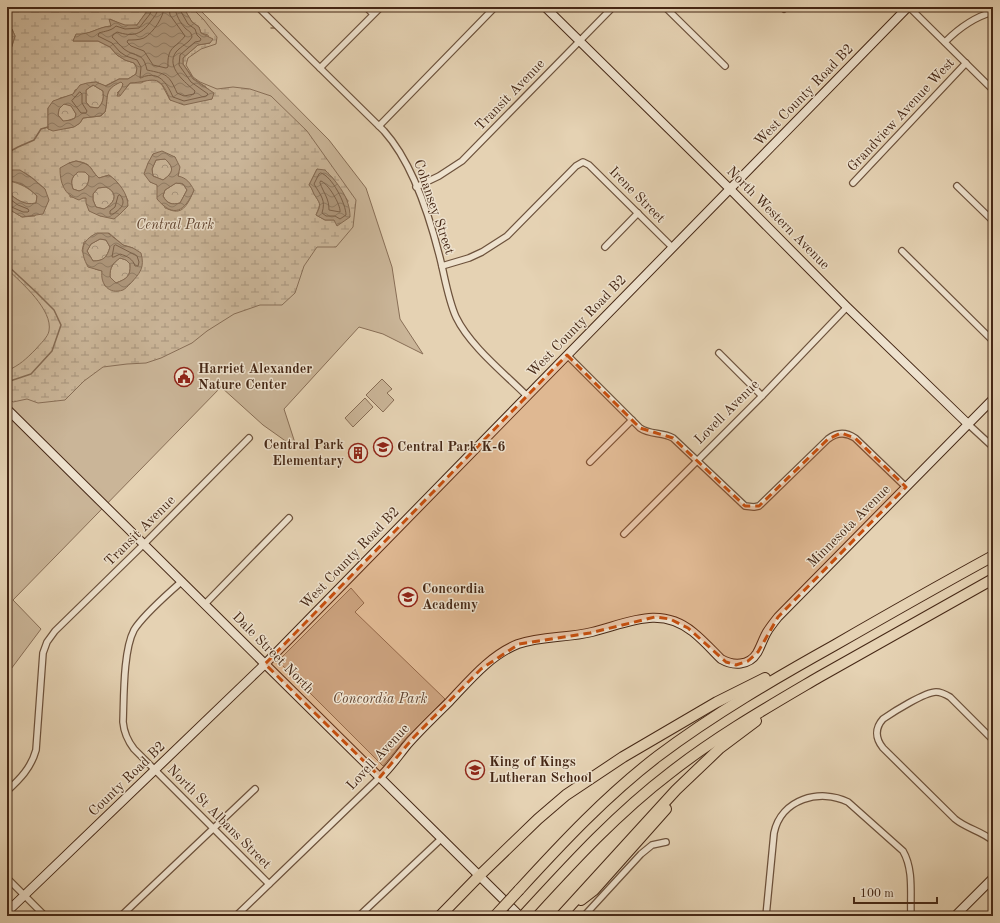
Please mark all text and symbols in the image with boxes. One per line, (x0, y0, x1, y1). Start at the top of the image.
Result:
street label: West County Road B2 (752, 41, 856, 149)
street label: Grandview Avenue West (845, 56, 957, 174)
street label: Transit Avenue (473, 57, 547, 133)
street label: Cohansey Street (411, 158, 457, 256)
street label: Irene Street (606, 164, 668, 226)
street label: North Western Avenue (724, 164, 832, 272)
park label: Central Park (136, 218, 214, 232)
street label: West County Road B2 (525, 272, 629, 380)
place label: Harriet Alexander Nature Center (198, 362, 312, 392)
public building icon: Harriet Alexander Nature Center (173, 366, 195, 388)
street label: Lovell Avenue (692, 377, 762, 447)
school or university icon: Central Park K-6 (372, 436, 394, 458)
place label: Central Park Elementary (264, 438, 344, 468)
place label: Central Park K-6 (397, 440, 505, 454)
building icon: Central Park Elementary (347, 442, 369, 464)
street label: Minnesota Avenue (805, 482, 893, 570)
street label: Transit Avenue (102, 493, 178, 569)
street label: West County Road B2 (298, 504, 402, 612)
place label: Concordia Academy (422, 582, 485, 612)
school or university icon: Concordia Academy (397, 586, 419, 608)
street label: Dale Street North (230, 610, 317, 697)
park label: Concordia Park (333, 692, 427, 706)
street label: Lovell Avenue (344, 721, 412, 793)
street label: County Road B2 (86, 739, 168, 819)
place label: King of Kings Lutheran School (489, 755, 592, 785)
school or university icon: King of Kings Lutheran School (464, 759, 486, 781)
street label: North St Albans Street (164, 762, 274, 872)
scale bar (854, 879, 937, 905)
text: 100 m (860, 888, 894, 900)

